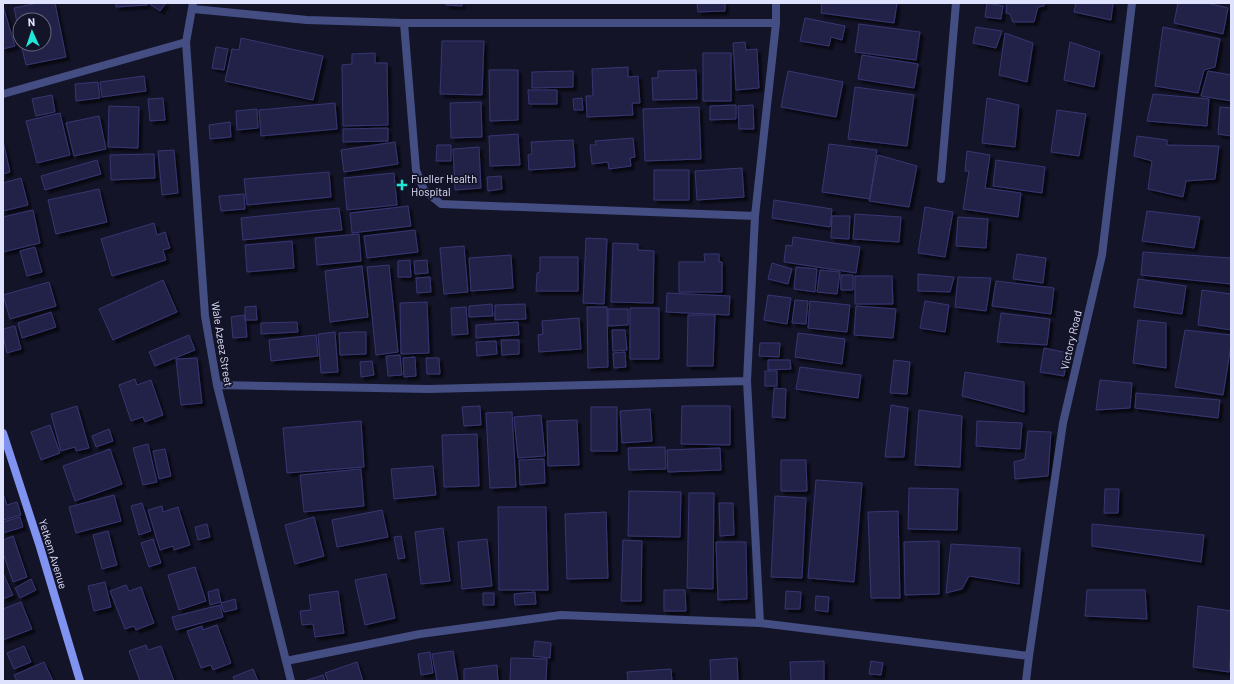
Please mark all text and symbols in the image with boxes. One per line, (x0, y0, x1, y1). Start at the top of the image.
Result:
north arrow (12, 12, 52, 52)
text: N (27, 15, 35, 28)
place label: Fueller Health Hospital (411, 172, 477, 198)
marker: Fueller Health Hospital (396, 179, 408, 191)
street label: Wale Azeez Street (209, 301, 236, 387)
street label: Victory Road (1057, 309, 1084, 371)
street label: Yetkem Avenue (37, 517, 70, 591)

